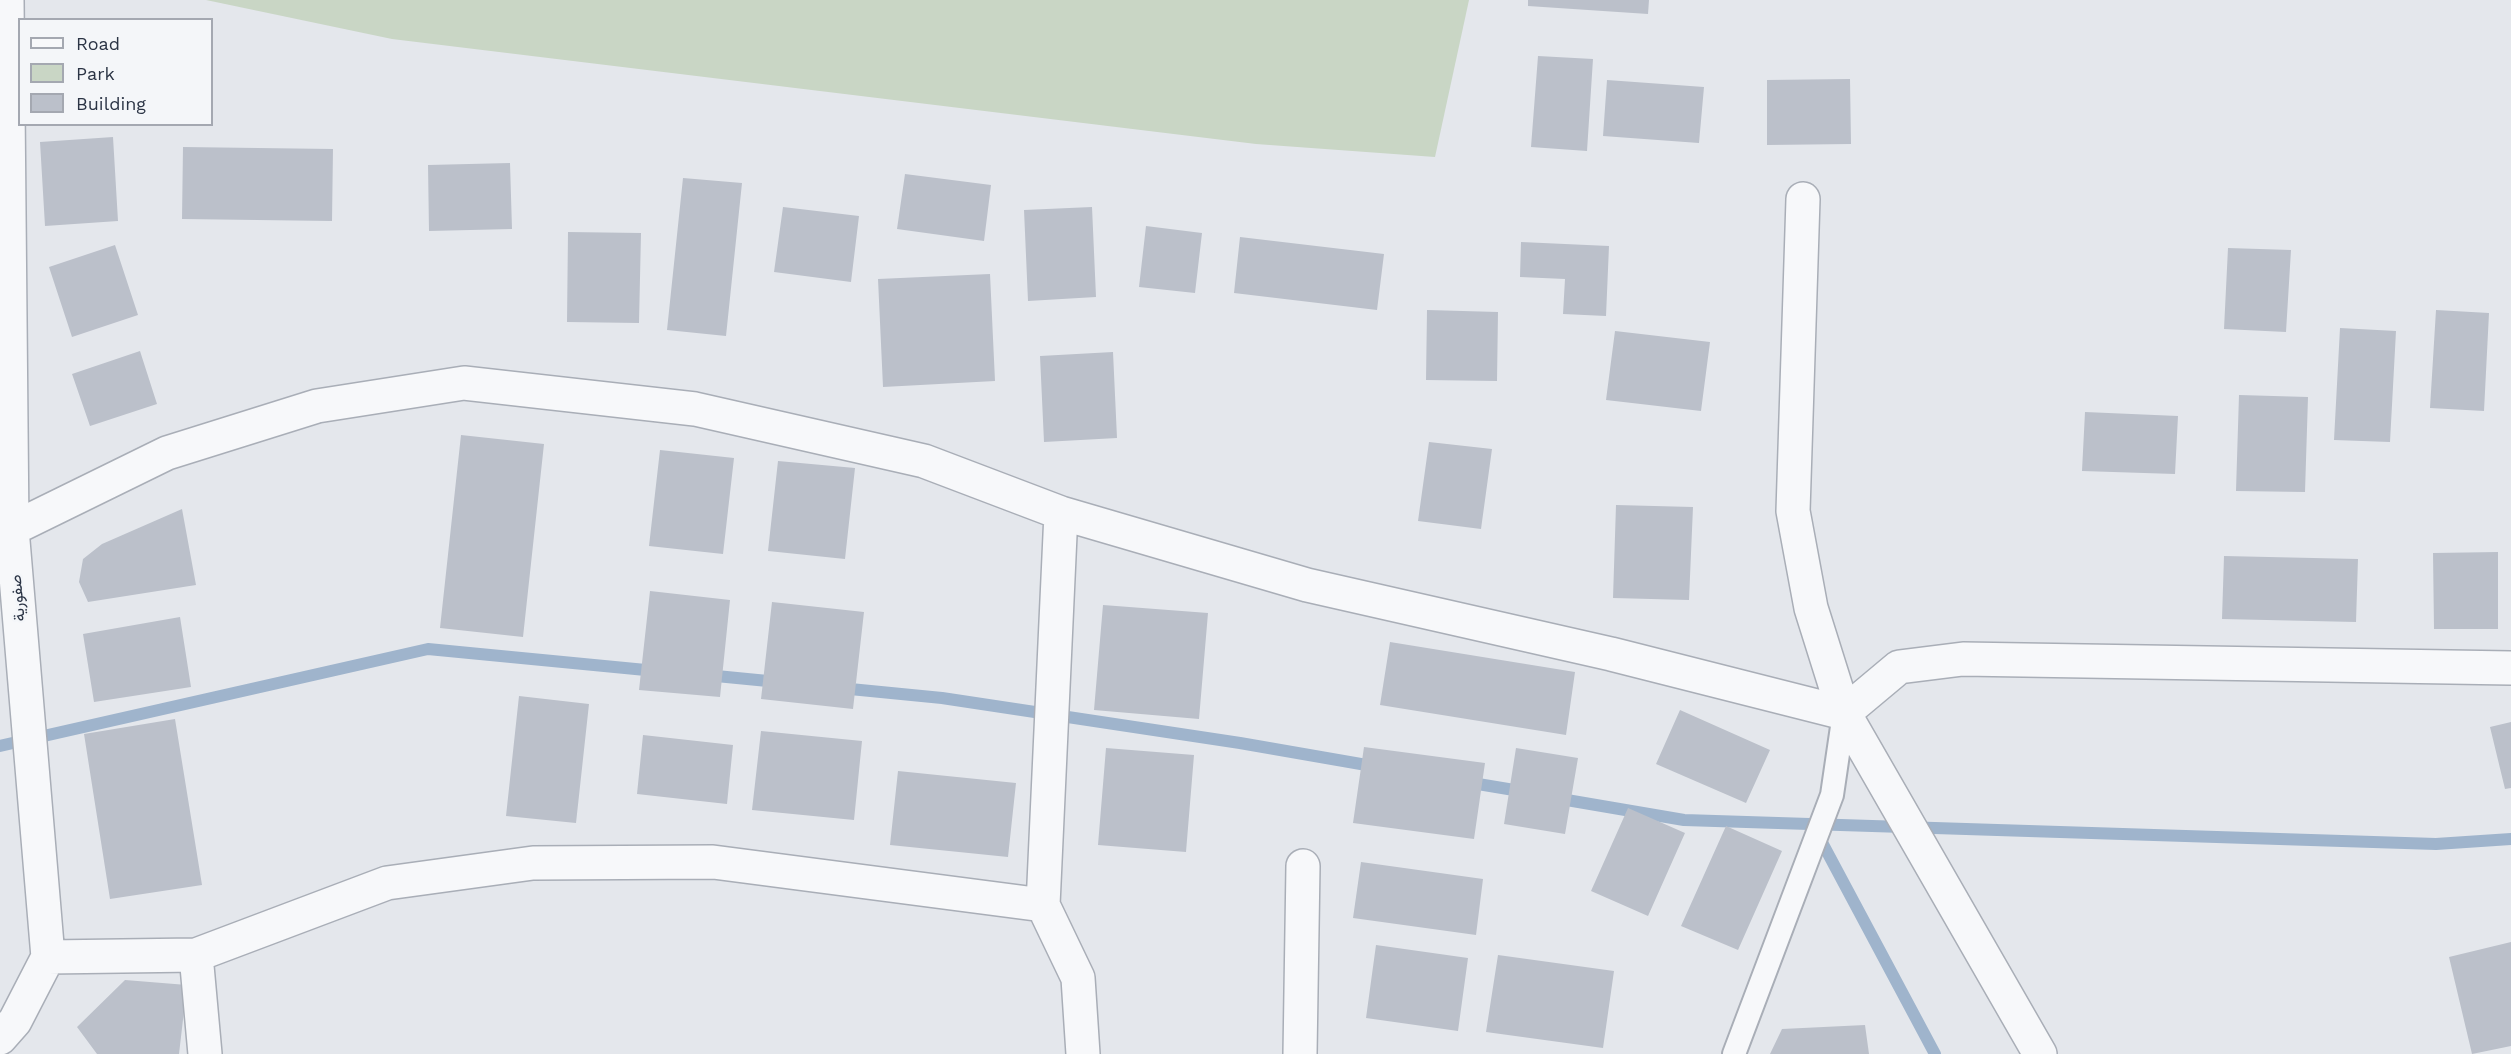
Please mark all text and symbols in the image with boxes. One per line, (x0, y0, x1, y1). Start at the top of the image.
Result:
legend (18, 18, 213, 126)
text: Road (76, 33, 120, 54)
text: Park (76, 63, 115, 84)
text: Building (76, 93, 146, 114)
street label: صفورية (6, 574, 30, 622)

